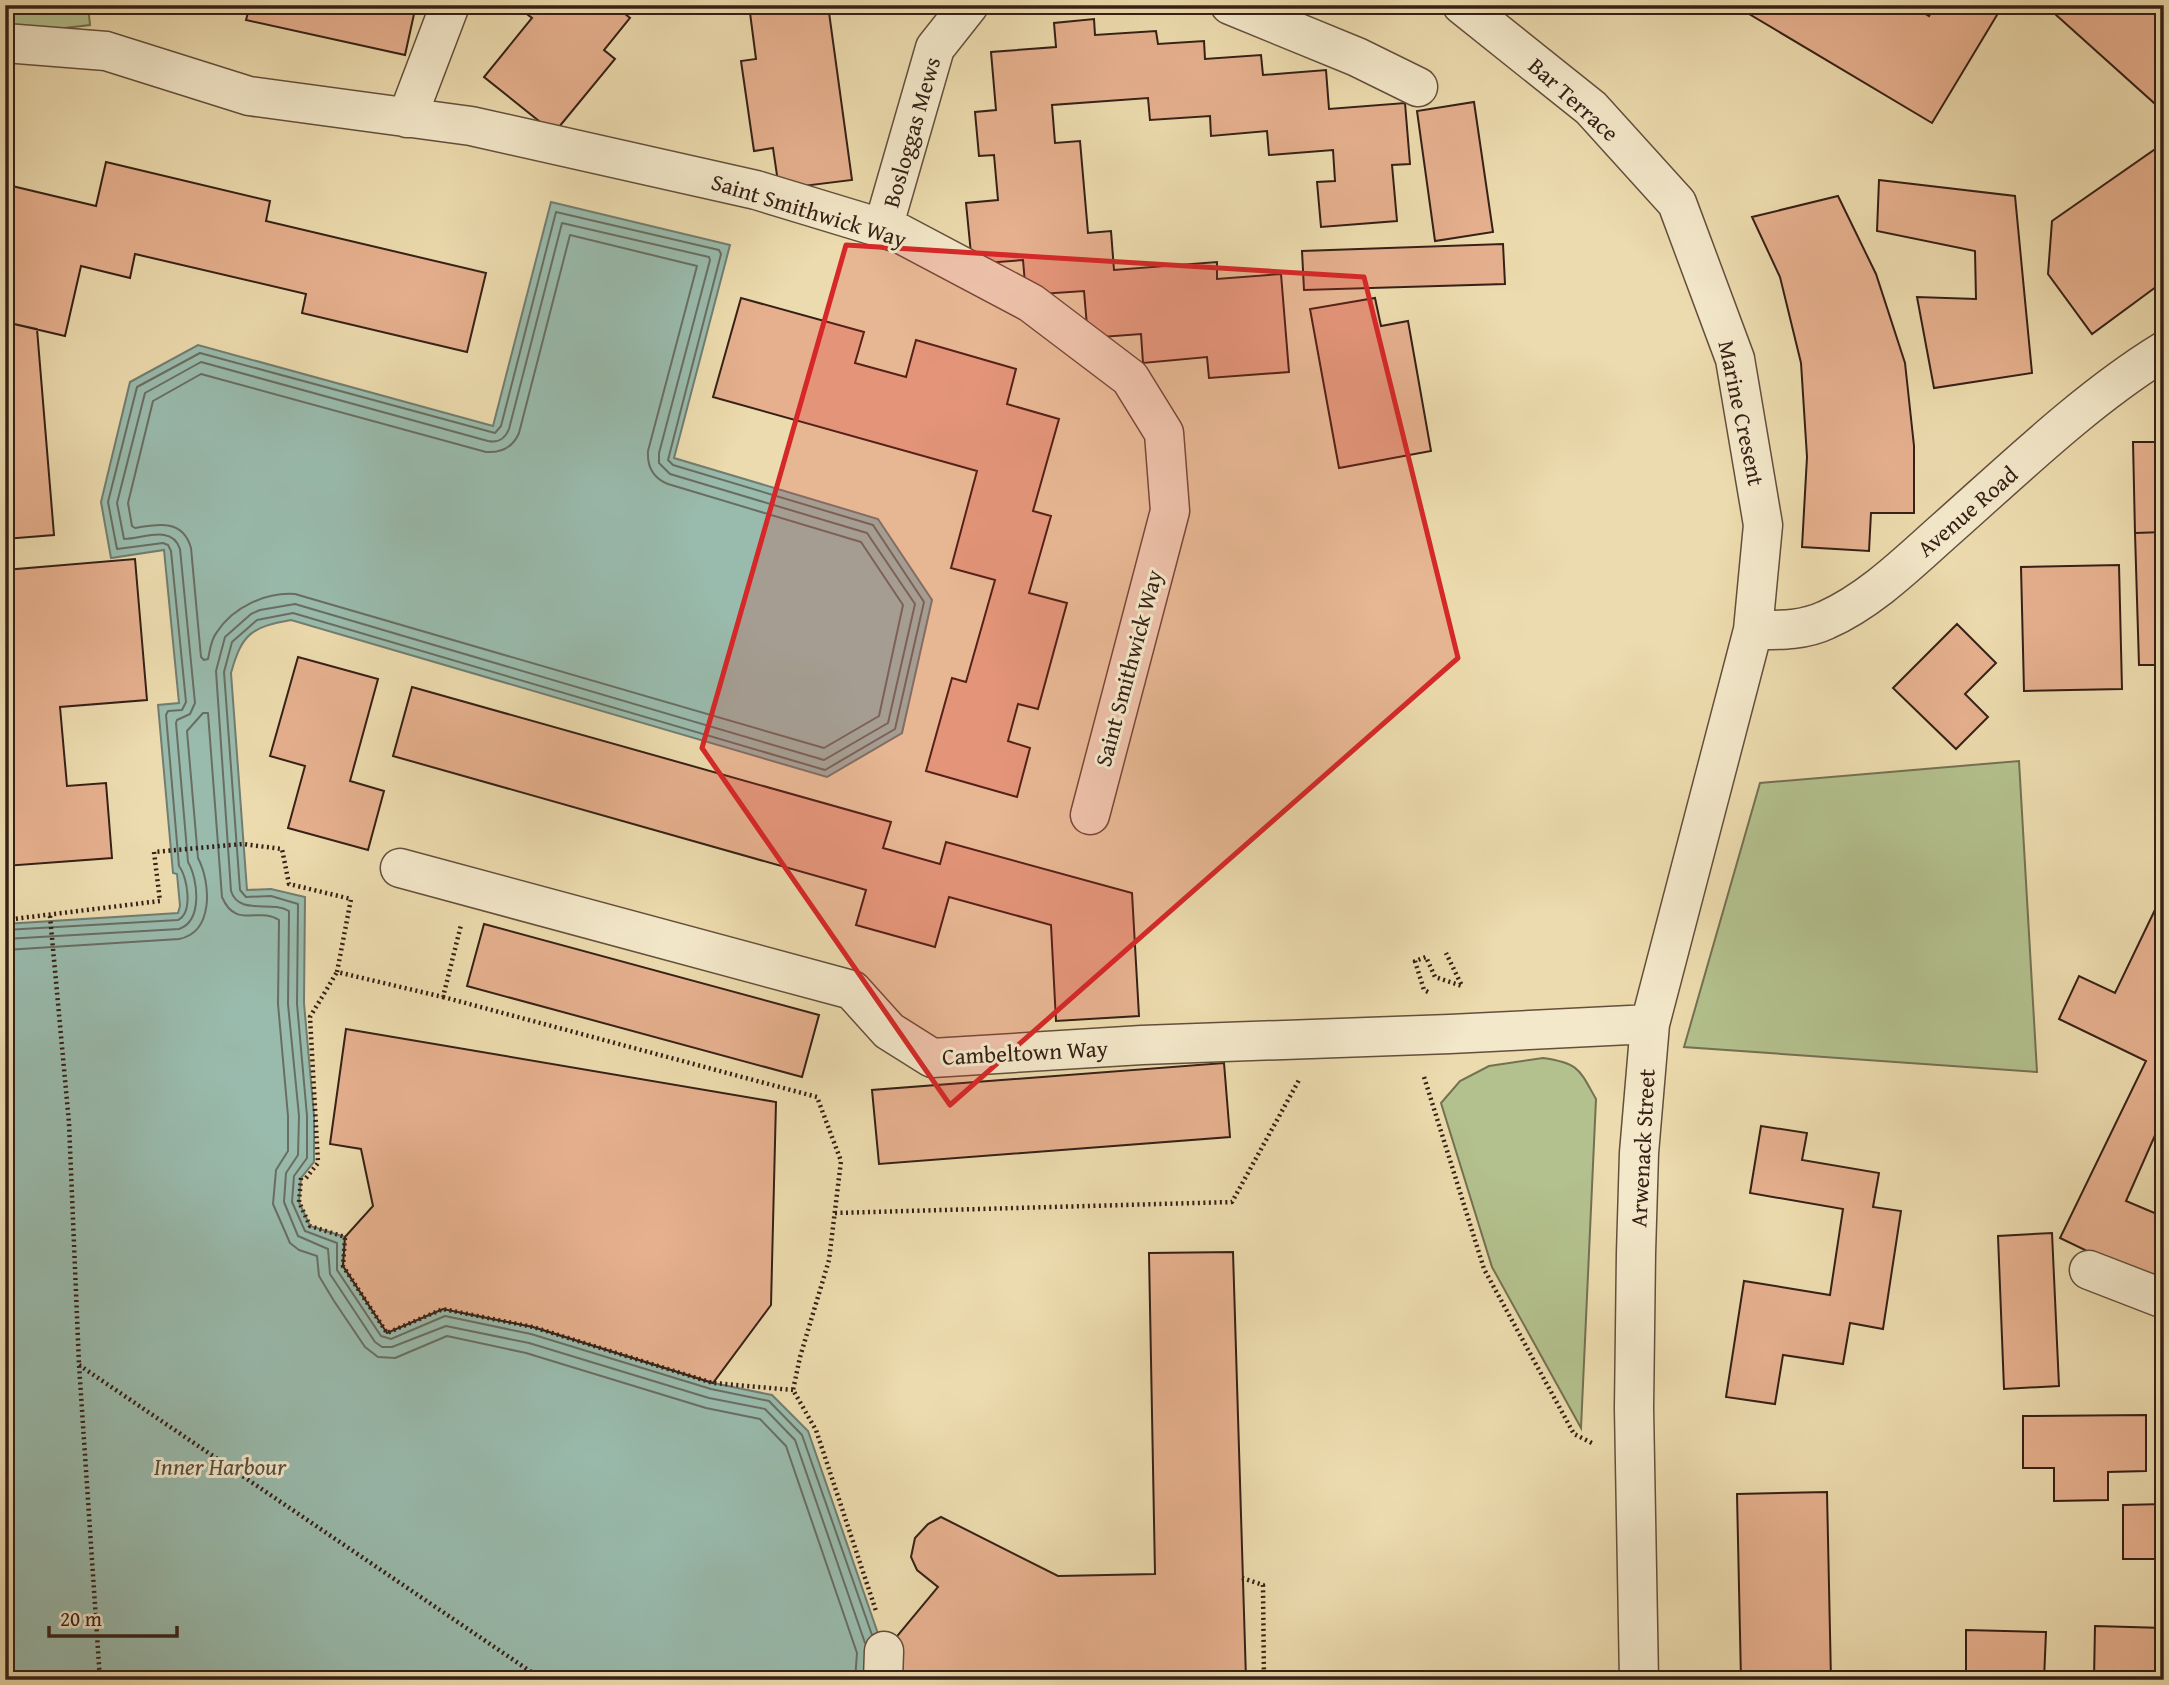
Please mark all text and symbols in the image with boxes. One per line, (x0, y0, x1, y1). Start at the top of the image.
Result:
street label: Bar Terrace (1521, 49, 1627, 149)
street label: Bosloggas Mews (874, 53, 948, 211)
street label: Saint Smithwick Way (707, 165, 911, 256)
street label: Marine Cresent (1710, 337, 1774, 489)
street label: Avenue Road (1909, 457, 2025, 564)
street label: Saint Smithwick Way (1086, 565, 1170, 770)
street label: Cambeltown Way (941, 1031, 1109, 1073)
street label: Arwenack Street (1621, 1068, 1663, 1228)
water label: Inner Harbour (154, 1449, 287, 1484)
scale bar (49, 1594, 177, 1638)
text: 20 m (60, 1603, 102, 1634)

